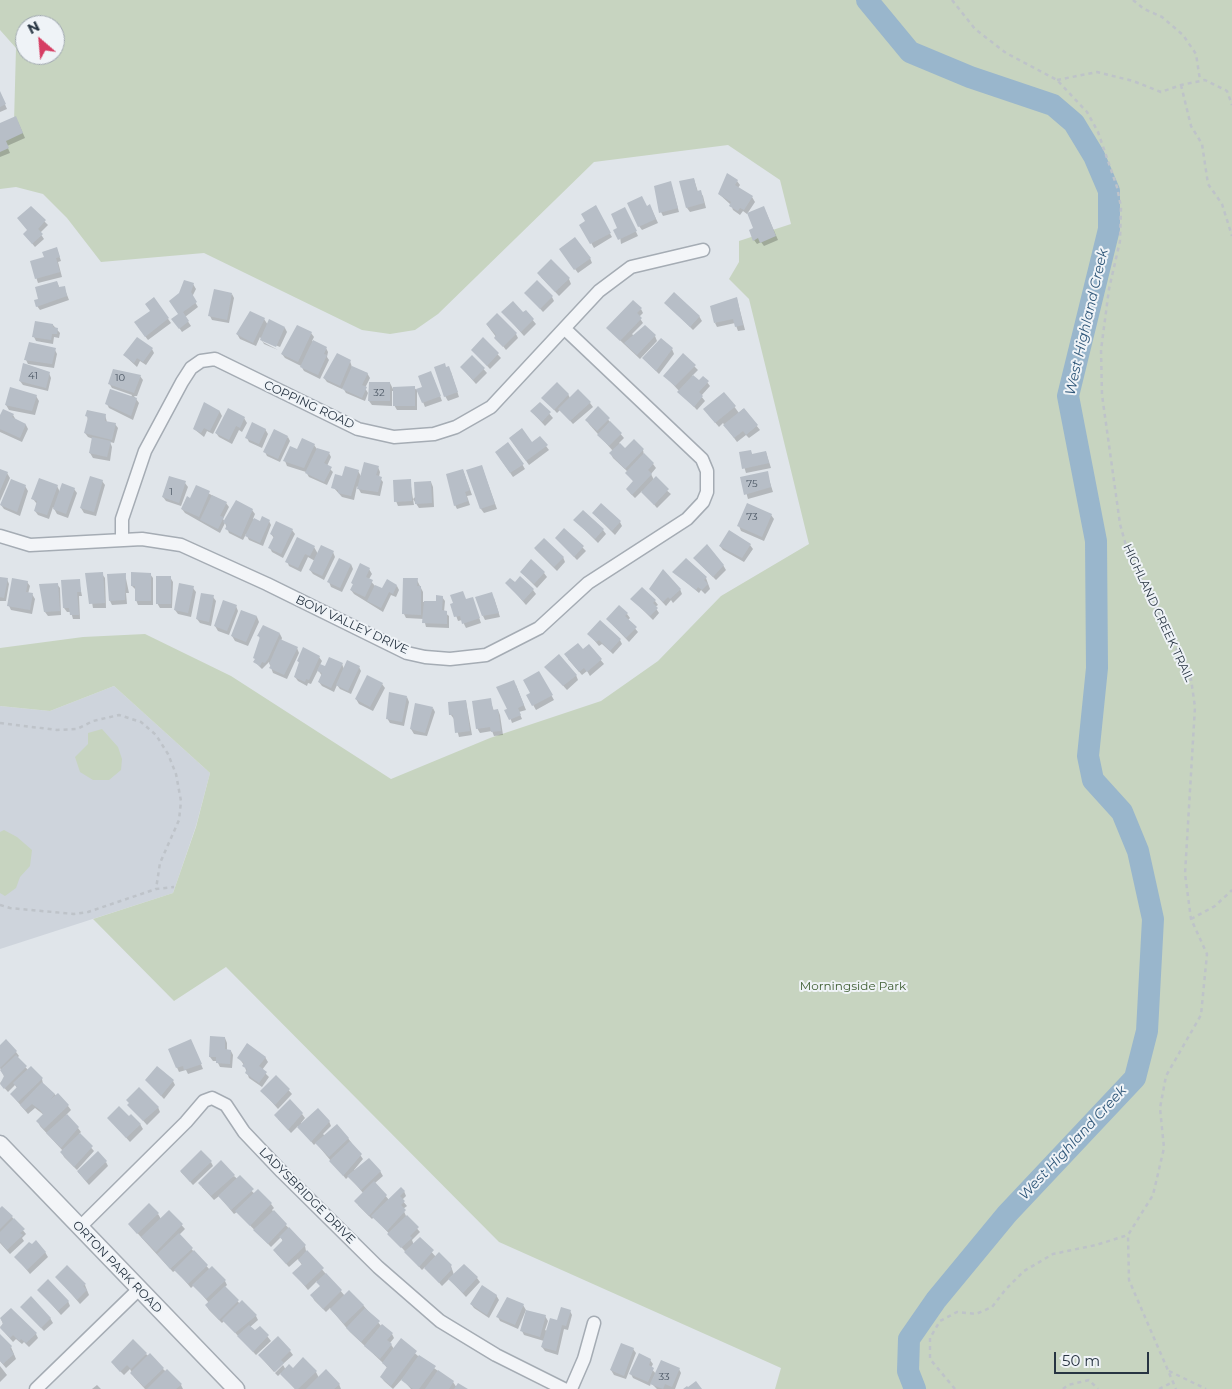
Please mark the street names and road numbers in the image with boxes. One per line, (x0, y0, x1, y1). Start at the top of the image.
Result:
street label: COPPING ROAD (262, 378, 356, 432)
street label: HIGHLAND CREEK TRAIL (1120, 542, 1196, 684)
street label: BOW VALLEY DRIVE (293, 592, 411, 658)
street label: LADYSBRIDGE DRIVE (256, 1145, 358, 1247)
street label: ORTON PARK ROAD (69, 1218, 165, 1316)

